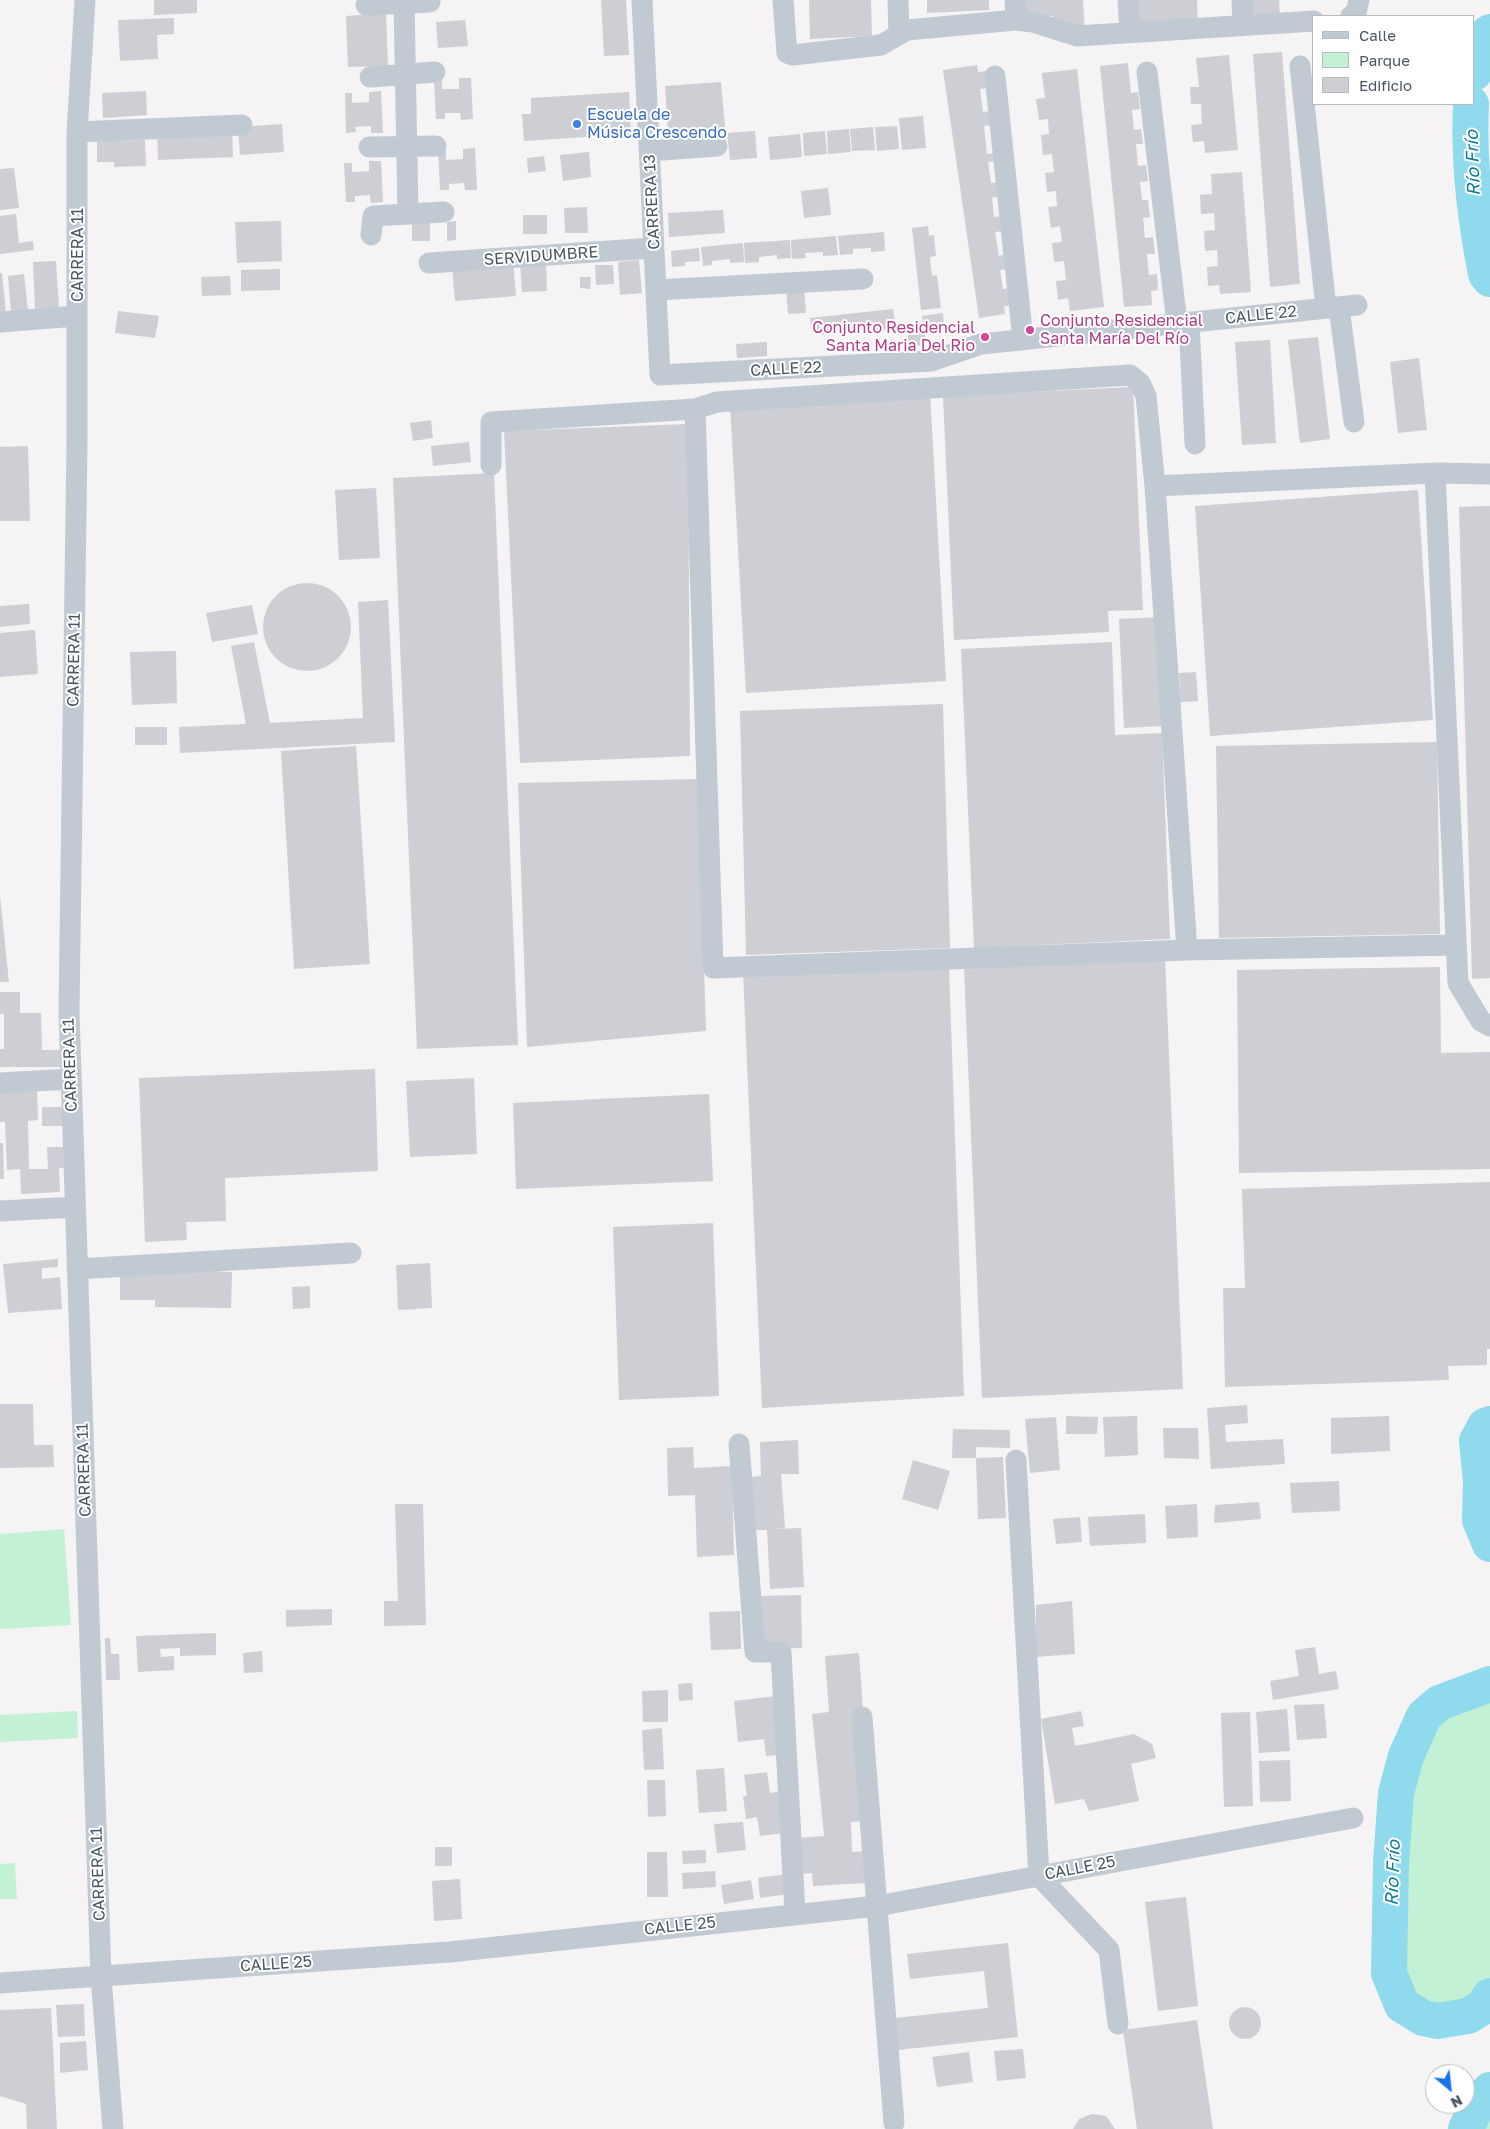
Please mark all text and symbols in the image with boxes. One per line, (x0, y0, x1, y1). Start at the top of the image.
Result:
legend (1312, 15, 1475, 105)
text: Calle (1359, 26, 1396, 44)
text: Parque (1359, 51, 1410, 69)
text: Edificio (1359, 76, 1412, 94)
place label: Escuela de Música Crescendo (587, 105, 727, 143)
marker: Escuela de Música Crescendo (571, 118, 583, 130)
water label: Río Frío (1461, 130, 1485, 196)
street label: CARRERA 13 (640, 154, 664, 250)
street label: CARRERA 11 (68, 208, 88, 302)
street label: SERVIDUMBRE (483, 242, 599, 270)
street label: CALLE 22 (1224, 302, 1298, 328)
place label: Conjunto Residencial Santa María Del Río (1040, 311, 1203, 349)
place label: Conjunto Residencial Santa Maria Del Rio (812, 318, 975, 356)
marker: Conjunto Residencial Santa María Del Río (1024, 324, 1036, 336)
marker: Conjunto Residencial Santa Maria Del Rio (979, 331, 991, 343)
street label: CALLE 22 (750, 358, 822, 380)
street label: CARRERA 11 (64, 613, 84, 707)
street label: CARRERA 11 (59, 1018, 81, 1112)
street label: CARRERA 11 (73, 1423, 95, 1517)
street label: CARRERA 11 (87, 1827, 109, 1921)
water label: Río Frío (1381, 1840, 1405, 1906)
street label: CALLE 25 (1043, 1852, 1117, 1884)
street label: CALLE 25 (643, 1913, 717, 1939)
street label: CALLE 25 (239, 1952, 313, 1976)
north arrow (1425, 2064, 1475, 2114)
text: N (1448, 2092, 1466, 2112)

